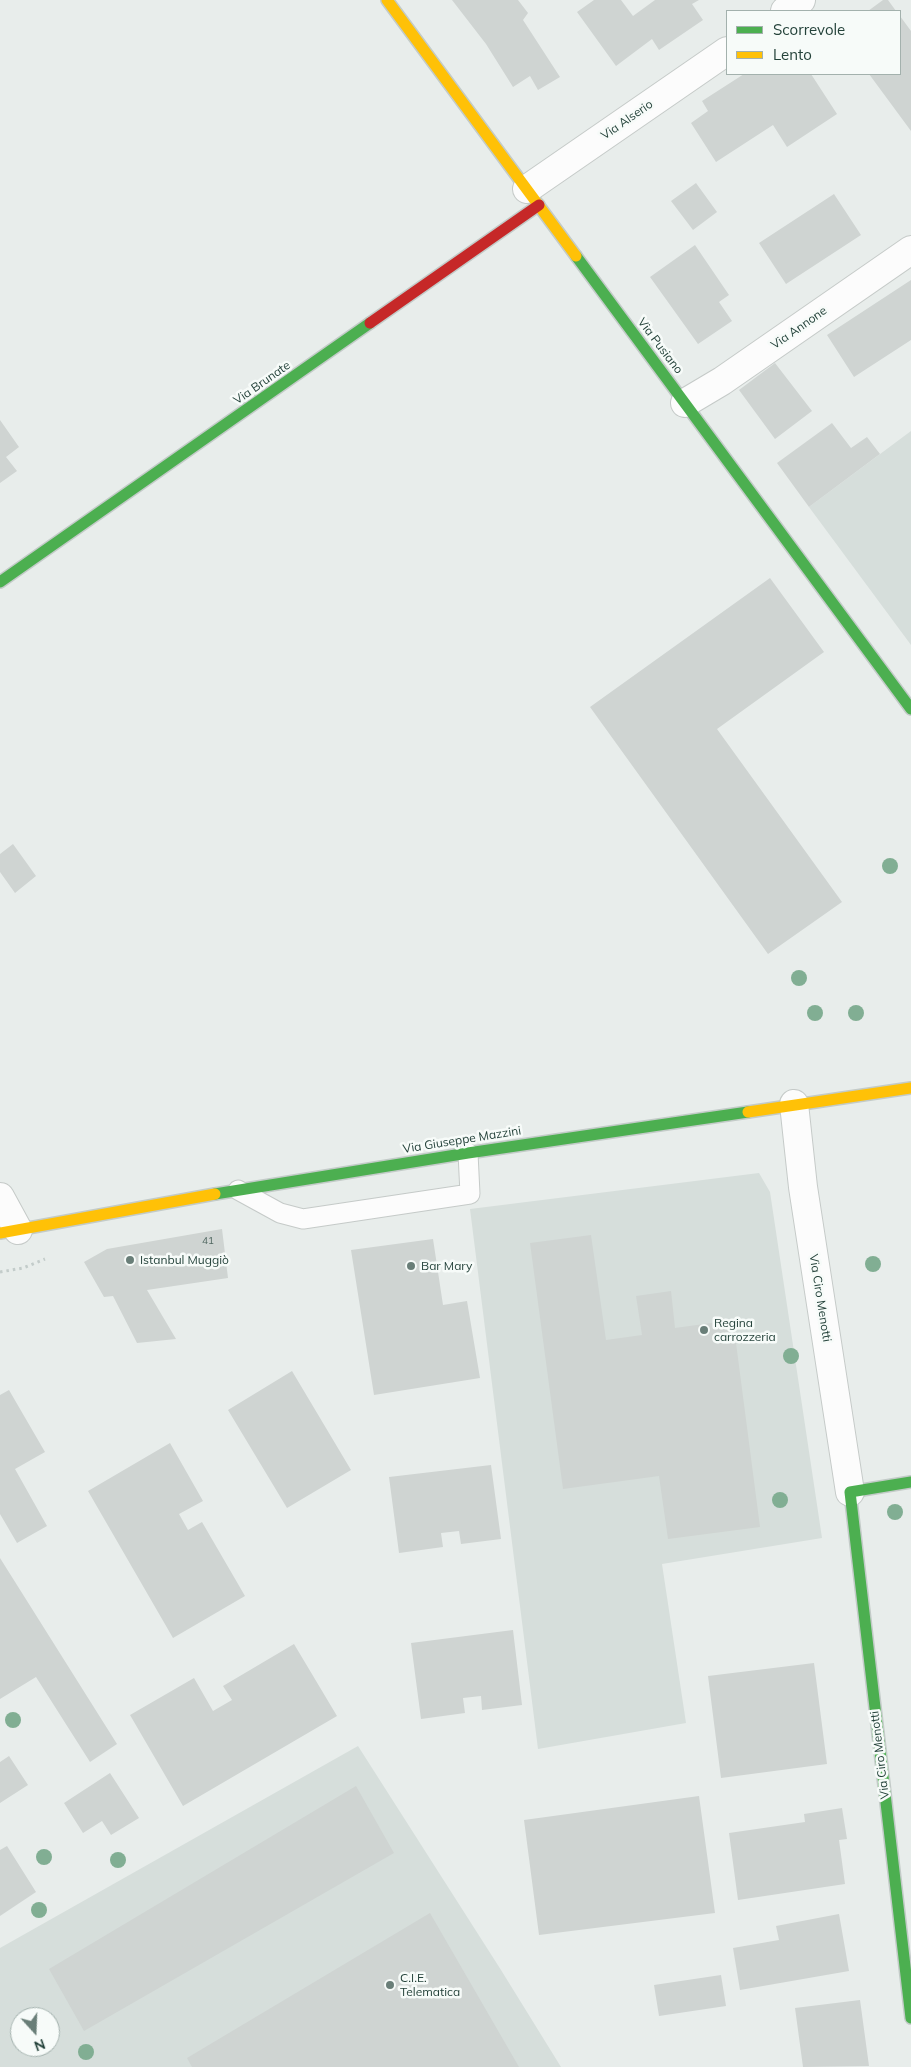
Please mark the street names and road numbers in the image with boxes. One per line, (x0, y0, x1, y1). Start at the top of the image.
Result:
street label: Via Alserio (598, 97, 656, 143)
street label: Via Annone (768, 304, 830, 352)
street label: Via Pusiano (634, 315, 686, 377)
street label: Via Brunate (231, 358, 293, 408)
street label: Via Giuseppe Mazzini (402, 1124, 522, 1156)
street label: Via Ciro Menotti (806, 1253, 834, 1343)
street label: Via Ciro Menotti (867, 1710, 893, 1800)

